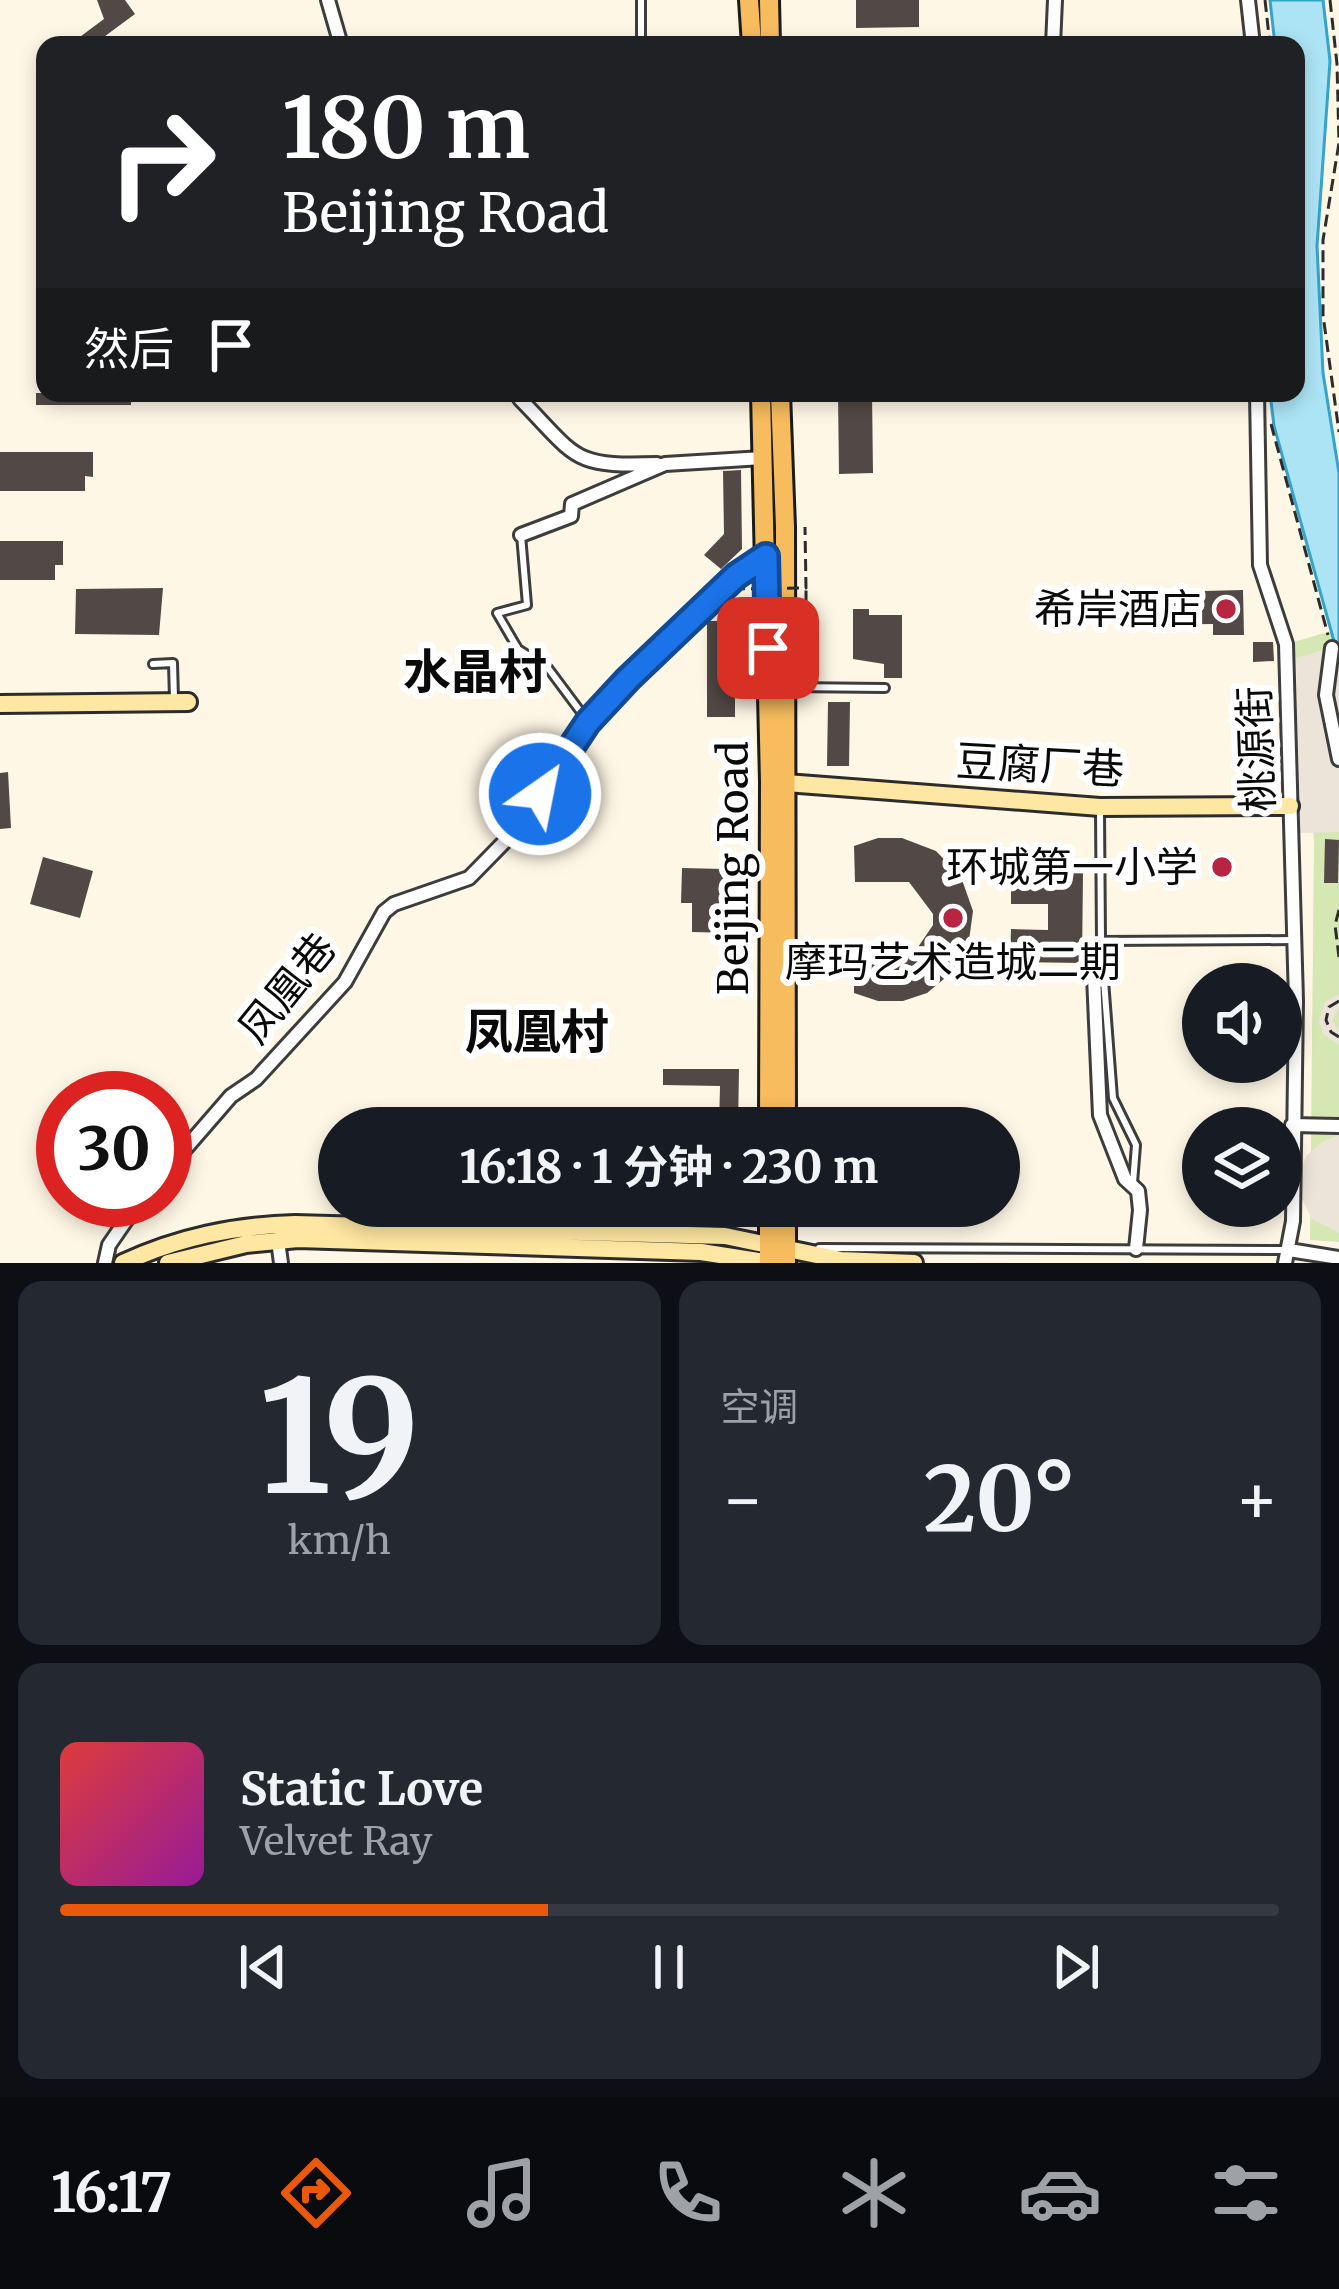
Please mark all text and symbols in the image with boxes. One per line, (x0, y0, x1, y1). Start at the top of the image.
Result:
text: 180 m (282, 75, 530, 181)
icon: right (84, 84, 240, 240)
text: Beijing Road (282, 179, 609, 247)
icon: arrive (198, 312, 264, 378)
text: 然后 (84, 321, 174, 377)
place label: 希岸酒店 (1034, 583, 1202, 635)
marker: 希岸酒店 (1213, 596, 1239, 622)
pin (717, 597, 819, 699)
icon: arrive (735, 615, 801, 681)
district label: 水晶村 (403, 642, 547, 702)
street label: 桃源街 (1228, 685, 1284, 813)
position arrow (477, 731, 603, 857)
street label: 豆腐厂巷 (955, 735, 1125, 795)
street label: Beijing Road (707, 741, 760, 995)
place label: 环城第一小学 (946, 841, 1198, 893)
marker: 环城第一小学 (1209, 854, 1235, 880)
marker: 摩玛艺术造城二期 (940, 905, 966, 931)
street label: 凤凰巷 (227, 923, 347, 1053)
place label: 摩玛艺术造城二期 (785, 936, 1121, 988)
map controls (1182, 963, 1302, 1227)
button: sound (1182, 963, 1302, 1083)
district label: 凤凰村 (465, 1002, 609, 1062)
speed limit sign: 30 (36, 1071, 192, 1227)
button: layers (1182, 1107, 1302, 1227)
text: 16:18 · 1 分钟 · 230 m (460, 1139, 878, 1195)
text: 19 (259, 1339, 420, 1536)
text: 空调 (721, 1383, 799, 1432)
text: 20° (924, 1442, 1076, 1556)
text: − (721, 1458, 765, 1541)
text: + (1235, 1458, 1279, 1541)
text: km/h (288, 1516, 391, 1565)
text: Static Love (240, 1761, 483, 1817)
text: Velvet Ray (240, 1817, 432, 1866)
icon: previous (230, 1934, 296, 2000)
icon: pause (636, 1934, 702, 2000)
icon: next (1043, 1934, 1109, 2000)
icon: directions (274, 2151, 358, 2235)
icon: music (460, 2151, 544, 2235)
icon: phone (646, 2151, 730, 2235)
icon: climate (832, 2151, 916, 2235)
icon: car (1018, 2151, 1102, 2235)
icon: filters (1204, 2151, 1288, 2235)
text: 16:17 (51, 2159, 172, 2227)

